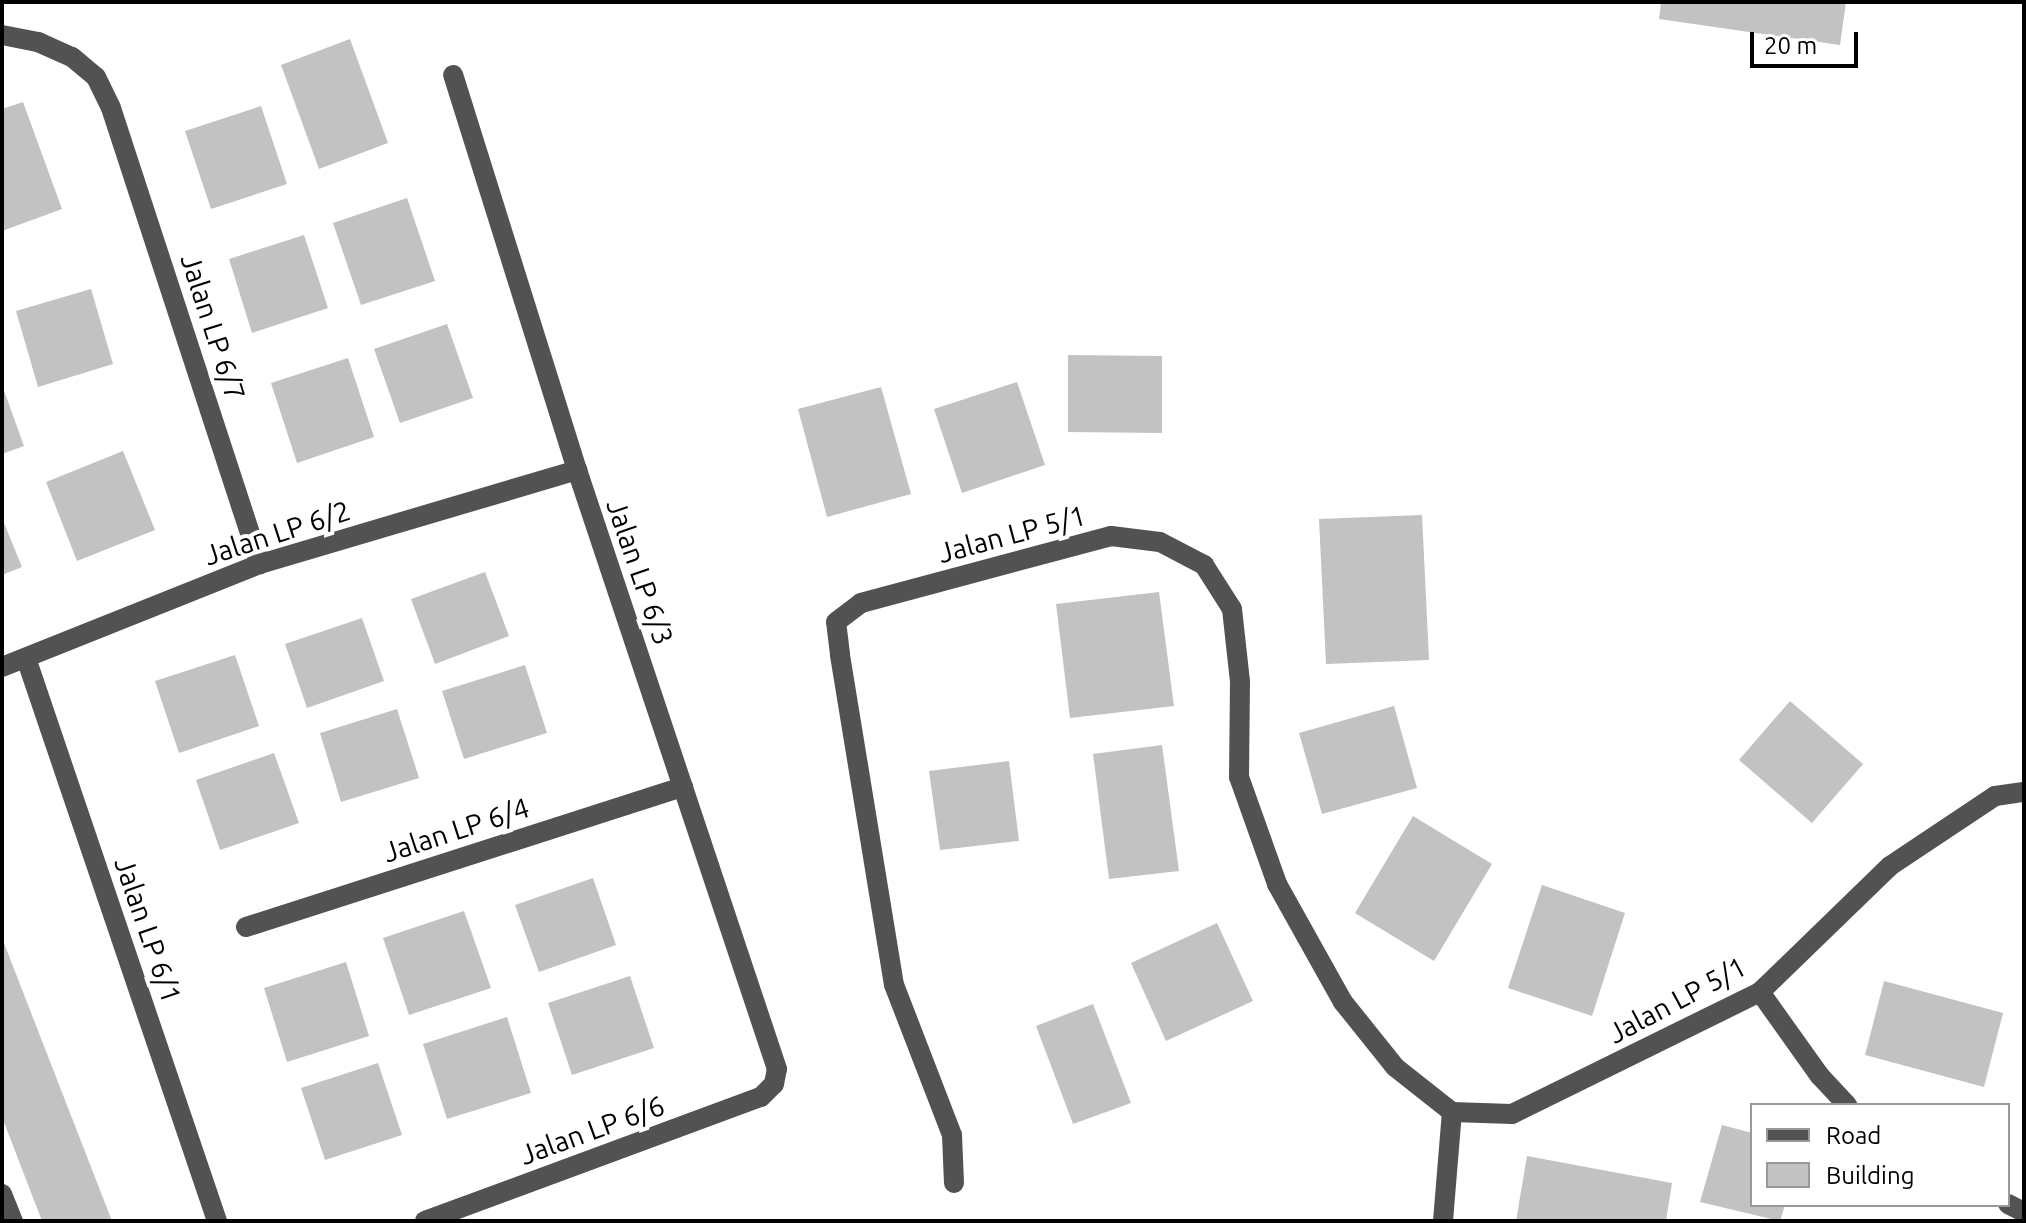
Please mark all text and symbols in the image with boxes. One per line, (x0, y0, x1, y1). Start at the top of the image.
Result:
scale bar (1754, 16, 1862, 66)
text: 20 m (1764, 32, 1817, 59)
street label: Jalan LP 6/7 (174, 250, 252, 404)
street label: Jalan LP 6/2 (200, 494, 354, 572)
street label: Jalan LP 6/3 (599, 495, 681, 649)
street label: Jalan LP 5/1 (934, 498, 1090, 570)
street label: Jalan LP 6/4 (379, 791, 533, 869)
street label: Jalan LP 6/1 (107, 853, 189, 1007)
street label: Jalan LP 5/1 (1602, 950, 1752, 1050)
street label: Jalan LP 6/6 (515, 1088, 669, 1172)
legend (1750, 1103, 2010, 1207)
text: Road (1826, 1122, 1881, 1149)
text: Building (1826, 1162, 1914, 1189)

